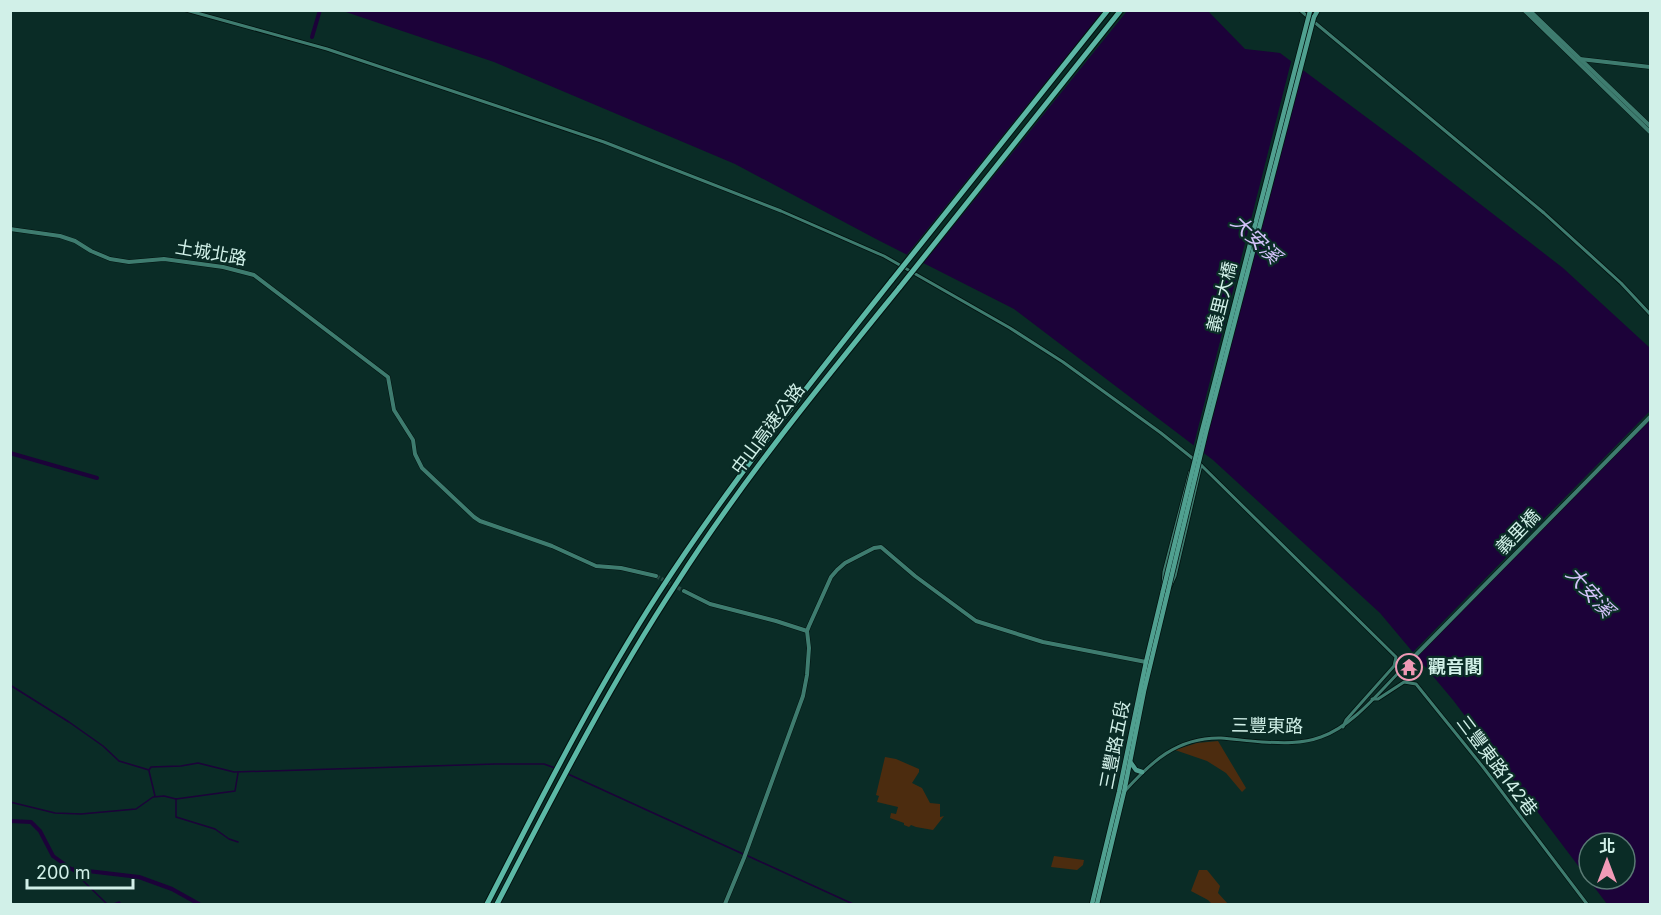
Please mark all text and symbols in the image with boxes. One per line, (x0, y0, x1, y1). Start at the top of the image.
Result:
water label: 大安溪 (1226, 210, 1288, 271)
street label: 土城北路 (174, 236, 248, 269)
street label: 義里大橋 (1203, 259, 1240, 334)
street label: 中山高速公路 (727, 379, 808, 478)
street label: 義里橋 (1491, 505, 1544, 558)
water label: 大安溪 (1561, 562, 1621, 625)
temple icon: 觀音閣 (1394, 652, 1424, 682)
place label: 觀音閣 (1428, 656, 1482, 677)
street label: 三豐路五段 (1096, 699, 1133, 791)
street label: 三豐東路142巷 (1453, 711, 1542, 820)
street label: 三豐東路 (1231, 714, 1303, 737)
north arrow (1577, 831, 1637, 891)
text: 北 (1599, 836, 1615, 856)
scale bar (27, 852, 134, 890)
text: 200 m (36, 862, 91, 883)

